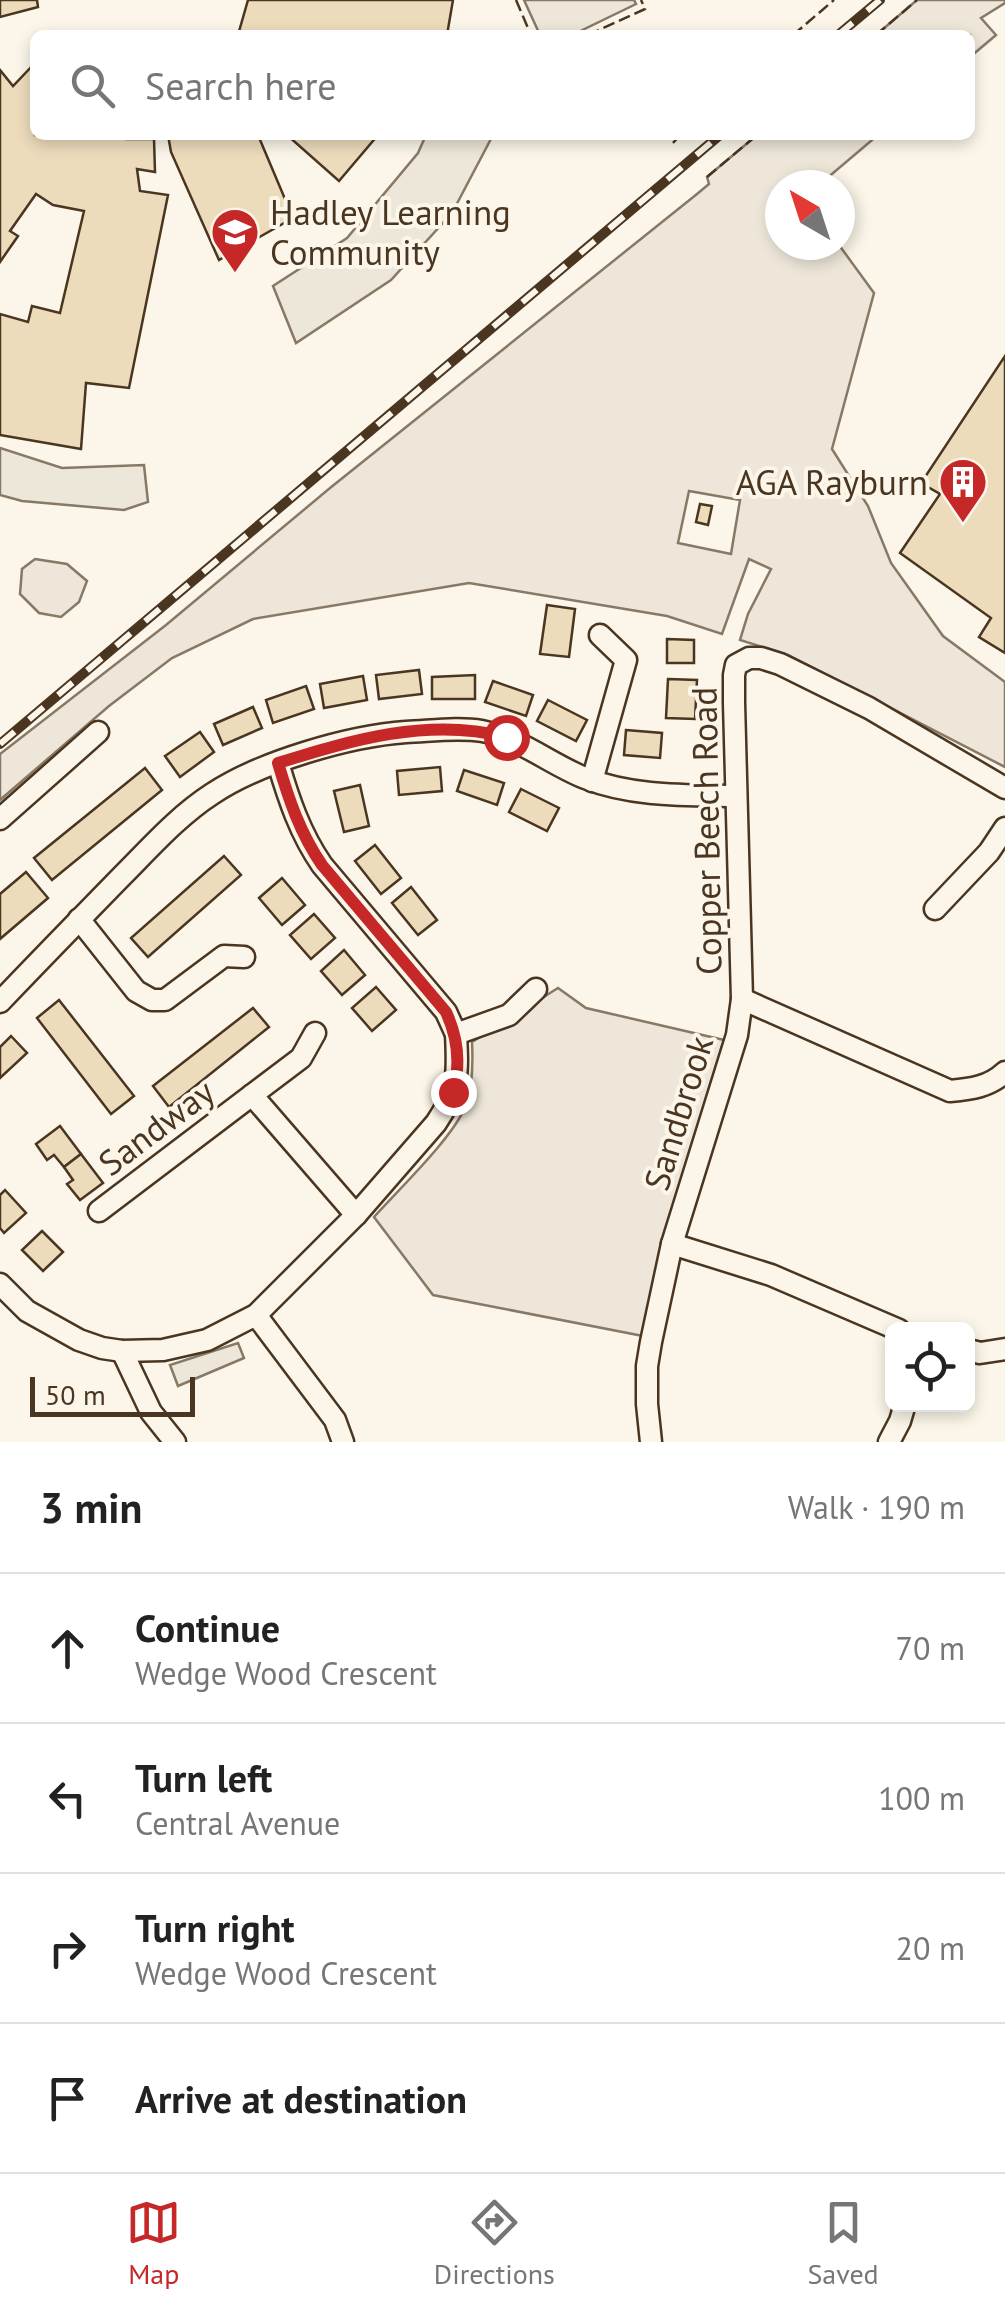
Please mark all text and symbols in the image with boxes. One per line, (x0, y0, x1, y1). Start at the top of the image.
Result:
search box (30, 30, 975, 140)
icon: search (65, 58, 120, 113)
text: Search here (145, 61, 337, 110)
north arrow (765, 170, 855, 260)
place label: Hadley Learning Community (270, 189, 511, 275)
school or university icon: Hadley Learning Community (209, 206, 261, 274)
building icon: AGA Rayburn (937, 456, 989, 524)
place label: AGA Rayburn (736, 459, 928, 505)
street label: Copper Beech Road (680, 687, 732, 975)
route start (484, 715, 530, 761)
street label: Sandbrook (633, 1030, 723, 1196)
street label: Sandway (89, 1069, 223, 1185)
route end (431, 1070, 477, 1116)
map controls (885, 1322, 975, 1412)
button: locate (885, 1322, 975, 1412)
scale bar (30, 1372, 195, 1416)
text: 50 m (45, 1376, 106, 1413)
text: 3 min (40, 1480, 142, 1535)
text: Walk · 190 m (788, 1486, 965, 1528)
text: Continue (135, 1603, 280, 1652)
icon: ahead (40, 1621, 95, 1676)
text: 70 m (896, 1627, 965, 1669)
text: Wedge Wood Crescent (135, 1652, 437, 1694)
text: Turn left (135, 1753, 272, 1802)
icon: left (40, 1771, 95, 1826)
text: 100 m (878, 1777, 965, 1819)
text: Central Avenue (135, 1802, 340, 1844)
text: Turn right (135, 1903, 295, 1952)
icon: right (40, 1921, 95, 1976)
text: 20 m (896, 1927, 965, 1969)
text: Wedge Wood Crescent (135, 1952, 437, 1994)
icon: arrive (40, 2071, 95, 2126)
text: Arrive at destination (135, 2074, 467, 2123)
tab: Map (126, 2195, 181, 2292)
tab: Directions (434, 2195, 555, 2292)
tab: Saved (807, 2195, 879, 2292)

